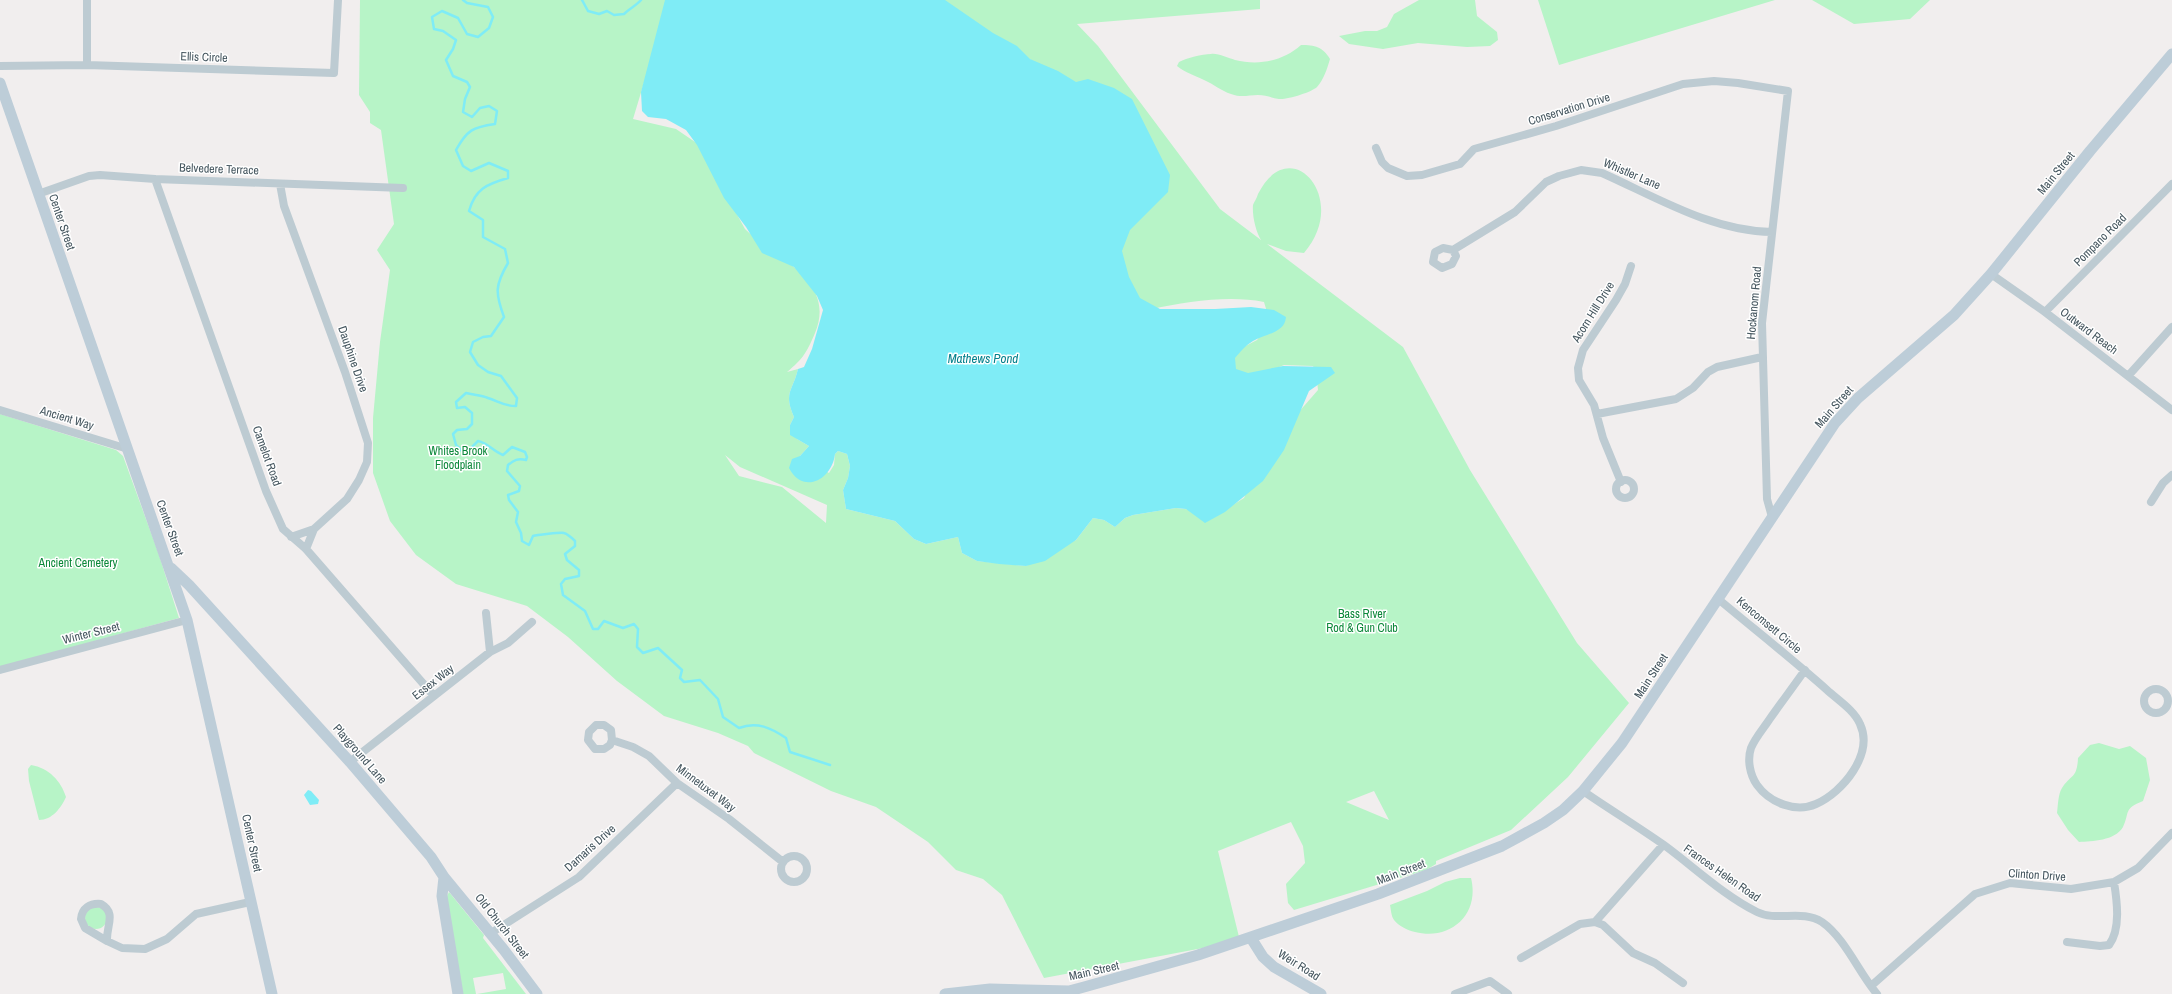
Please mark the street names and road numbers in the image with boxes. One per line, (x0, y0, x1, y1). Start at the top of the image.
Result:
street label: Ellis Circle (180, 48, 228, 66)
street label: Conservation Drive (1526, 89, 1612, 129)
street label: Main Street (2034, 148, 2078, 198)
street label: Whistler Lane (1601, 155, 1663, 193)
street label: Belvedere Terrace (179, 160, 259, 178)
street label: Center Street (45, 192, 79, 253)
street label: Pompano Road (2070, 210, 2130, 270)
street label: Hockanom Road (1743, 266, 1765, 340)
street label: Acorn Hill Drive (1567, 279, 1618, 346)
street label: Outward Reach (2057, 304, 2121, 358)
street label: Dauphine Drive (334, 324, 372, 394)
street label: Main Street (1811, 382, 1857, 431)
street label: Ancient Way (37, 402, 96, 434)
street label: Camelot Road (249, 424, 285, 488)
street label: Center Street (152, 498, 188, 558)
street label: Kencomsett Circle (1733, 593, 1805, 657)
street label: Winter Street (61, 618, 121, 648)
street label: Main Street (1630, 650, 1672, 702)
street label: Essex Way (409, 661, 457, 703)
street label: Playground Lane (330, 721, 390, 787)
street label: Minnetuxet Way (673, 760, 739, 816)
street label: Center Street (238, 813, 266, 874)
street label: Damaris Drive (561, 821, 619, 875)
street label: Frances Helen Road (1680, 841, 1764, 905)
street label: Main Street (1374, 855, 1428, 889)
street label: Clinton Drive (2008, 865, 2066, 885)
street label: Old Church Street (471, 890, 533, 962)
street label: Weir Road (1275, 946, 1323, 984)
street label: Main Street (1067, 957, 1121, 985)

